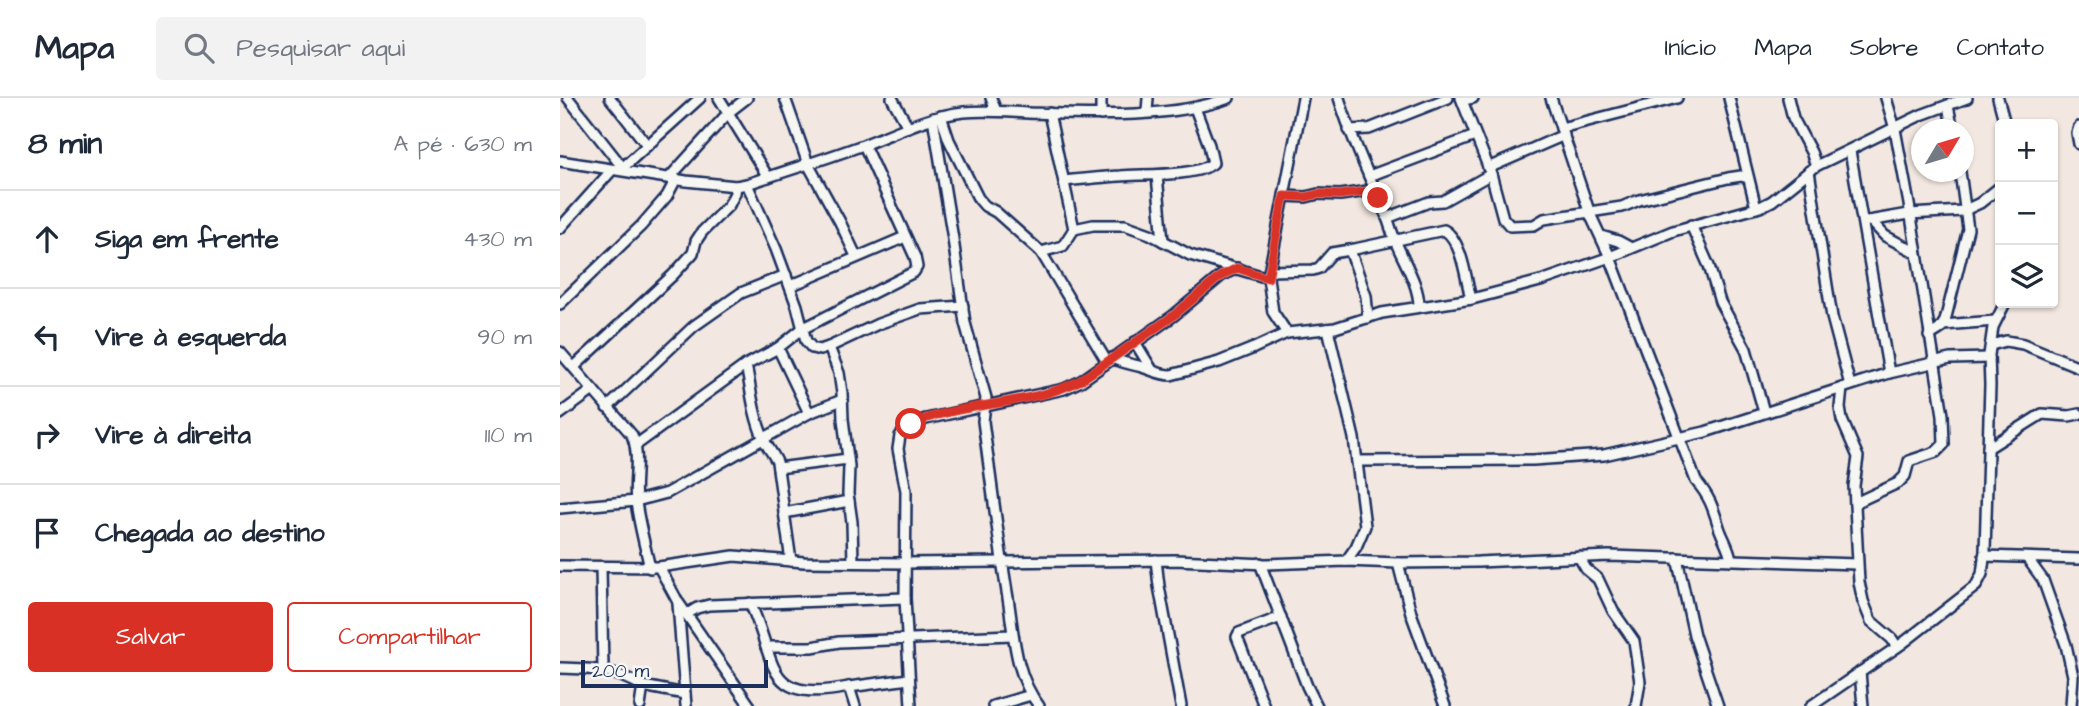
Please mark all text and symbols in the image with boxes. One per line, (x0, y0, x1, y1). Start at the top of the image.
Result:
search box (156, 17, 646, 80)
text: Mapa (35, 25, 114, 71)
icon: search (180, 29, 218, 67)
text: Pesquisar aqui (236, 30, 405, 66)
text: Início (1665, 31, 1716, 65)
text: Mapa (1754, 31, 1812, 65)
text: Sobre (1850, 31, 1918, 65)
text: Contato (1956, 31, 2044, 65)
north arrow (1911, 119, 1974, 182)
map controls (1995, 119, 2058, 308)
button: + (1995, 119, 2058, 182)
text: 8 min (28, 123, 102, 165)
text: A pé · 630 m (393, 128, 532, 160)
route end (1362, 182, 1393, 213)
button: − (1995, 182, 2058, 245)
icon: ahead (28, 220, 66, 258)
text: Siga em frente (95, 221, 279, 257)
text: 430 m (463, 223, 532, 255)
button: layers (1995, 245, 2058, 308)
icon: left (28, 318, 66, 356)
text: Vire à esquerda (95, 319, 286, 355)
text: 90 m (477, 321, 532, 353)
route start (895, 408, 926, 439)
icon: right (28, 416, 66, 454)
text: Vire à direita (95, 417, 251, 453)
text: 110 m (484, 419, 532, 451)
icon: arrive (28, 514, 66, 552)
text: Chegada ao destino (95, 515, 325, 551)
button: Salvar (28, 602, 273, 672)
button: Compartilhar (287, 602, 532, 672)
scale bar (581, 657, 768, 689)
text: 200 m (592, 658, 649, 685)

